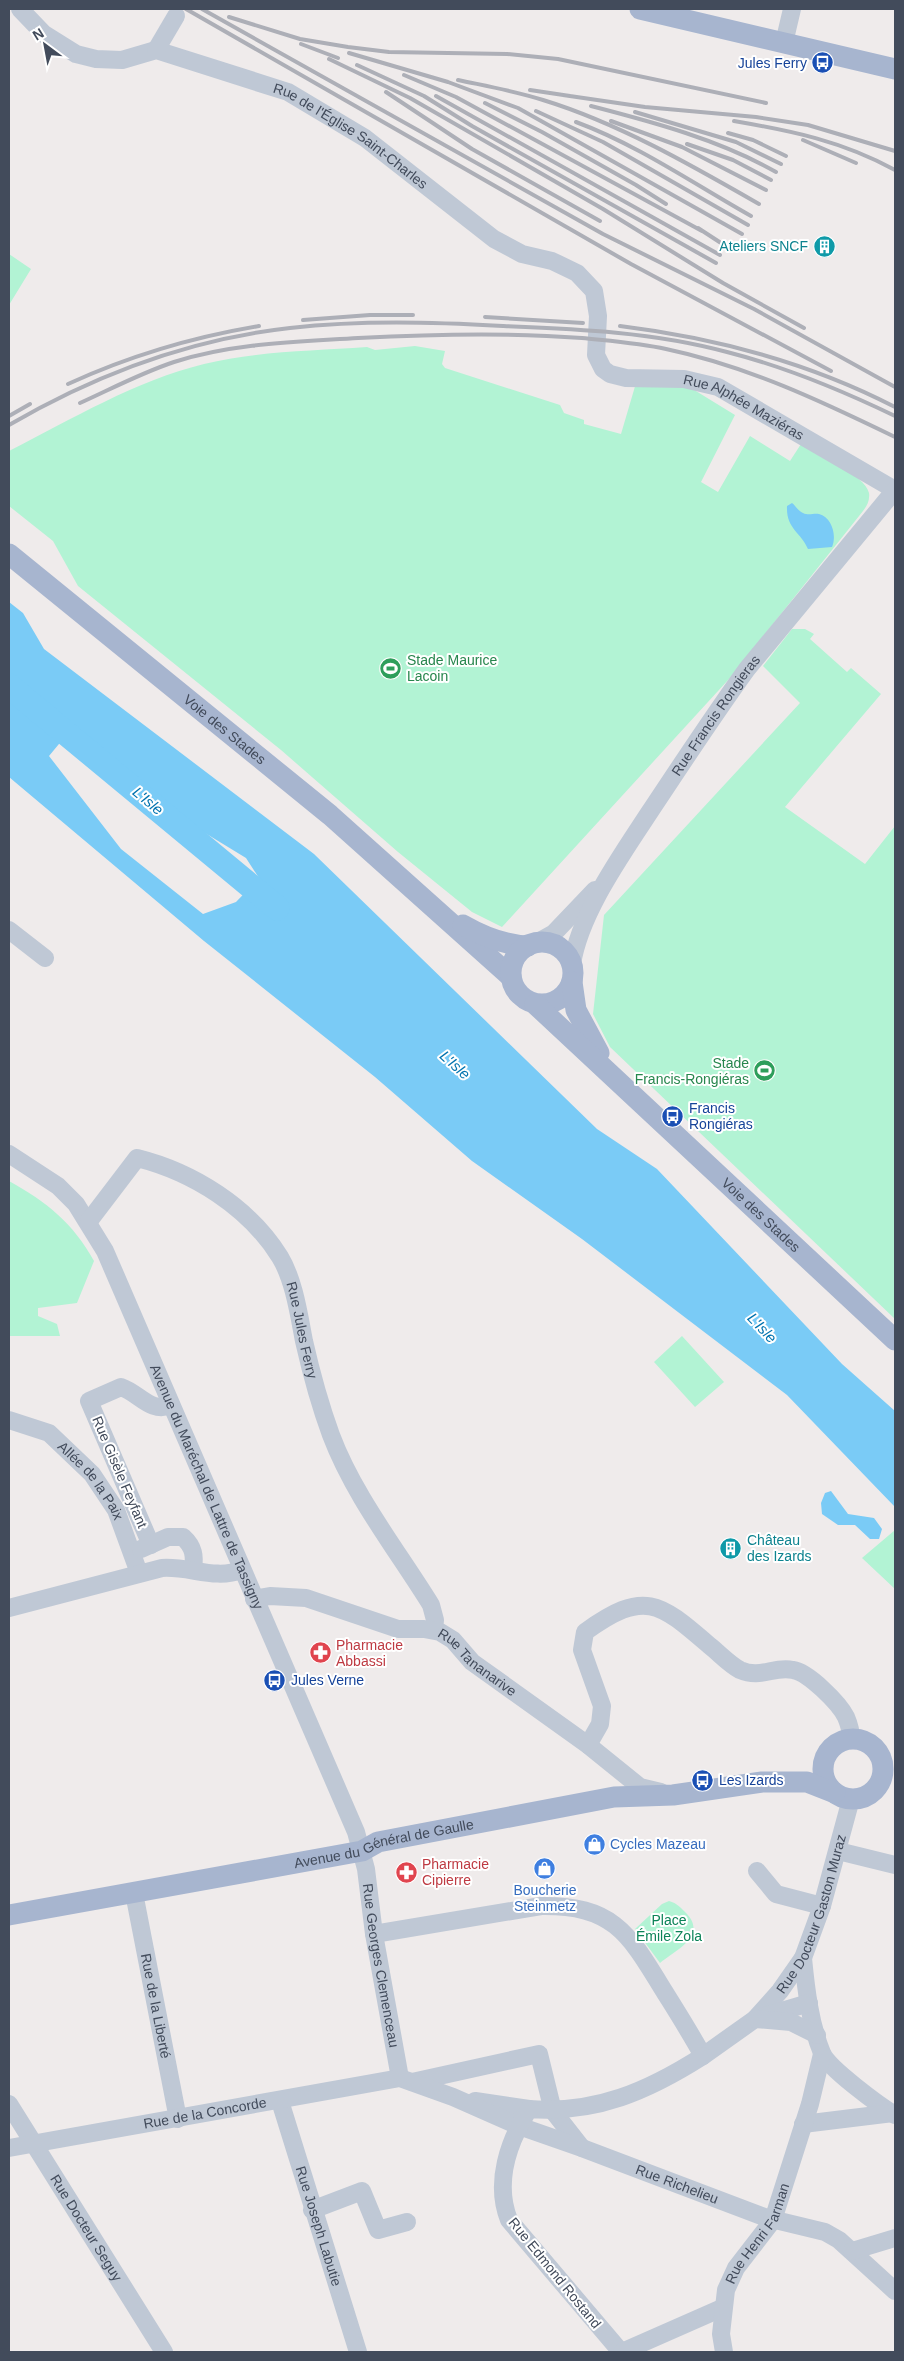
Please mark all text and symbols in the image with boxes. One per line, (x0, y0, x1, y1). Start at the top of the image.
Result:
north arrow (20, 20, 70, 70)
text: N (30, 25, 47, 43)
bus stop icon: Jules Ferry (811, 51, 835, 75)
place label: Jules Ferry (738, 55, 807, 71)
street label: Rue de l'Église Saint-Charles (271, 80, 431, 192)
building icon: Ateliers SNCF (812, 234, 836, 258)
place label: Ateliers SNCF (719, 238, 808, 254)
street label: Rue Alphée Maziéras (682, 371, 807, 443)
place label: Stade Maurice Lacoin (407, 652, 497, 684)
street label: Rue Francis Rongieras (668, 652, 763, 779)
sports icon: Stade Maurice Lacoin (379, 656, 403, 680)
street label: Voie des Stades (180, 691, 269, 768)
water label: L'Isle (130, 783, 167, 818)
water label: L'Isle (437, 1047, 474, 1083)
place label: Stade Francis-Rongiéras (635, 1055, 749, 1087)
sports icon: Stade Francis-Rongiéras (753, 1059, 777, 1083)
place label: Francis Rongiéras (689, 1100, 753, 1132)
bus stop icon: Francis Rongiéras (661, 1104, 685, 1128)
street label: Voie des Stades (718, 1174, 803, 1255)
street label: Rue Jules Ferry (283, 1280, 321, 1380)
water label: L'Isle (744, 1309, 780, 1346)
street label: Avenue du Maréchal de Lattre de Tassigny (147, 1362, 267, 1612)
street label: Rue Gisèle Feyfant (89, 1414, 151, 1530)
street label: Allée de la Paix (55, 1438, 127, 1522)
place label: Château des Izards (747, 1532, 812, 1564)
building icon: Château des Izards (719, 1536, 743, 1560)
street label: Rue Tananarive (435, 1625, 520, 1699)
place label: Pharmacie Abbassi (336, 1637, 403, 1669)
pharmacy icon: Pharmacie Abbassi (308, 1641, 332, 1665)
bus stop icon: Jules Verne (263, 1668, 287, 1692)
place label: Jules Verne (291, 1672, 364, 1688)
bus stop icon: Les Izards (691, 1768, 715, 1792)
place label: Les Izards (719, 1772, 784, 1788)
street label: Avenue du Général de Gaulle (293, 1816, 475, 1871)
shop icon: Cycles Mazeau (582, 1832, 606, 1856)
street label: Rue Docteur Gaston Muraz (773, 1833, 849, 1996)
place label: Cycles Mazeau (610, 1836, 706, 1852)
place label: Pharmacie Cipierre (422, 1856, 489, 1888)
shop icon: Boucherie Steinmetz (533, 1856, 557, 1880)
pharmacy icon: Pharmacie Cipierre (394, 1860, 418, 1884)
place label: Boucherie Steinmetz (513, 1882, 577, 1914)
street label: Rue Georges Clemenceau (360, 1883, 402, 2049)
park label: Place Émile Zola (636, 1912, 702, 1944)
street label: Rue de la Liberté (138, 1952, 174, 2060)
street label: Rue de la Concorde (142, 2094, 268, 2132)
street label: Rue Richelieu (633, 2161, 721, 2207)
street label: Rue Joseph Labutie (293, 2164, 345, 2288)
street label: Rue Docteur Seguy (47, 2172, 126, 2284)
street label: Rue Henri Farman (722, 2181, 792, 2286)
street label: Rue Edmond Rostand (505, 2214, 605, 2332)

